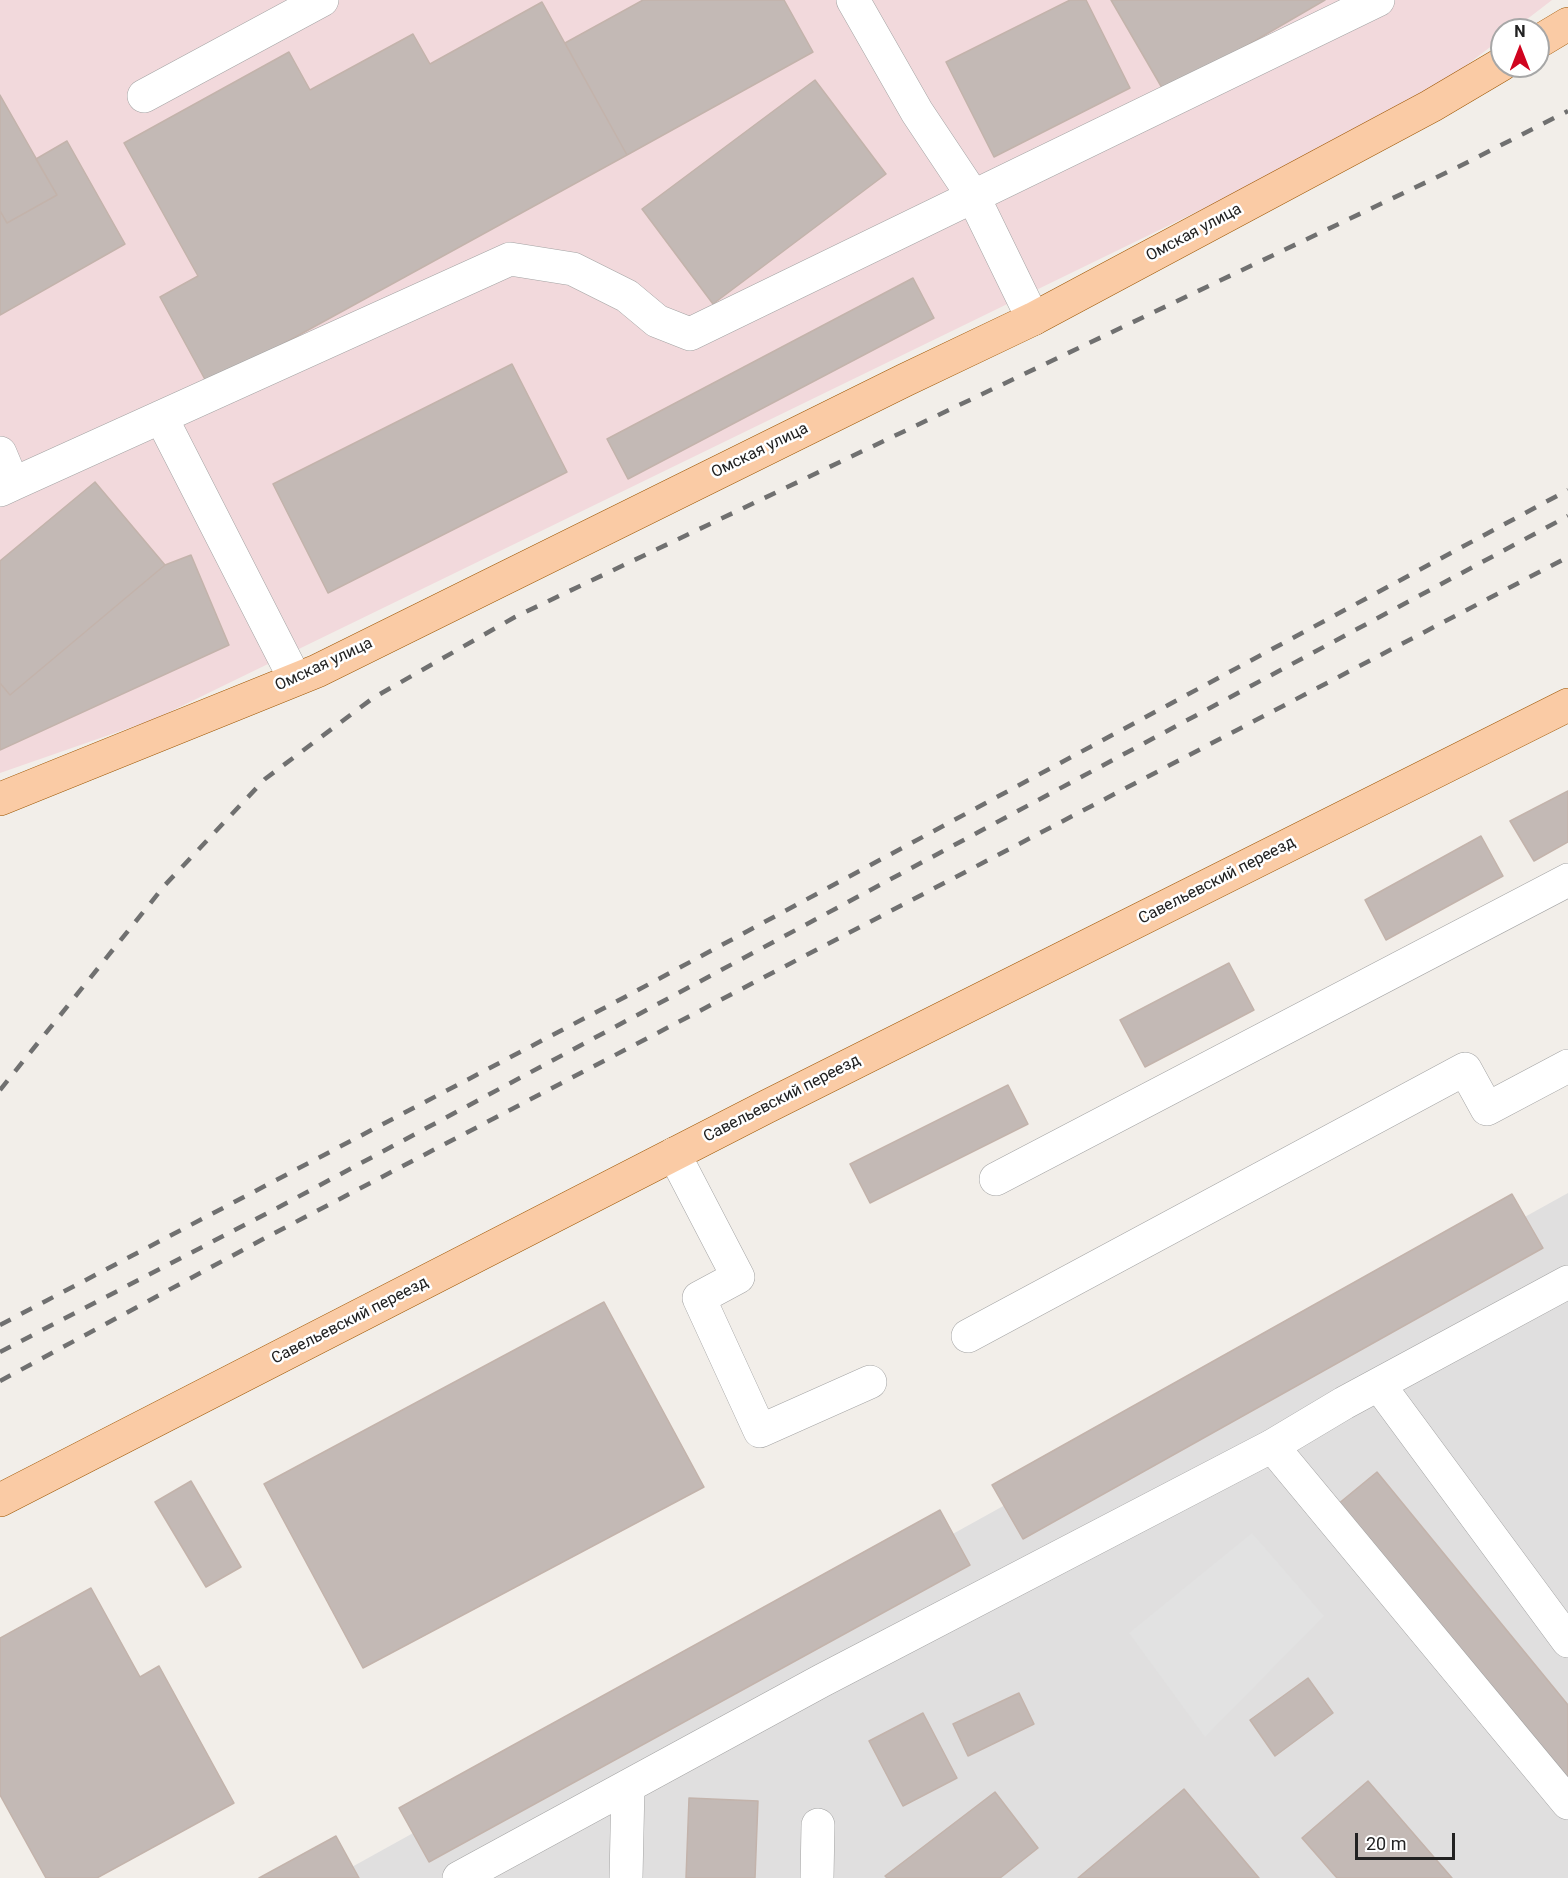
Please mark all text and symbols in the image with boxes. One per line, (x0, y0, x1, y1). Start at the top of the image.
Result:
north arrow (1490, 18, 1550, 78)
text: N (1514, 22, 1526, 41)
street label: Омская улица (1143, 200, 1245, 266)
street label: Омская улица (708, 419, 812, 483)
street label: Омская улица (272, 634, 376, 696)
street label: Савельевский переезд (1135, 833, 1299, 929)
street label: Савельевский переезд (700, 1051, 864, 1147)
street label: Савельевский переезд (268, 1273, 432, 1369)
scale bar (1358, 1821, 1458, 1859)
text: 20 m (1366, 1833, 1406, 1854)

